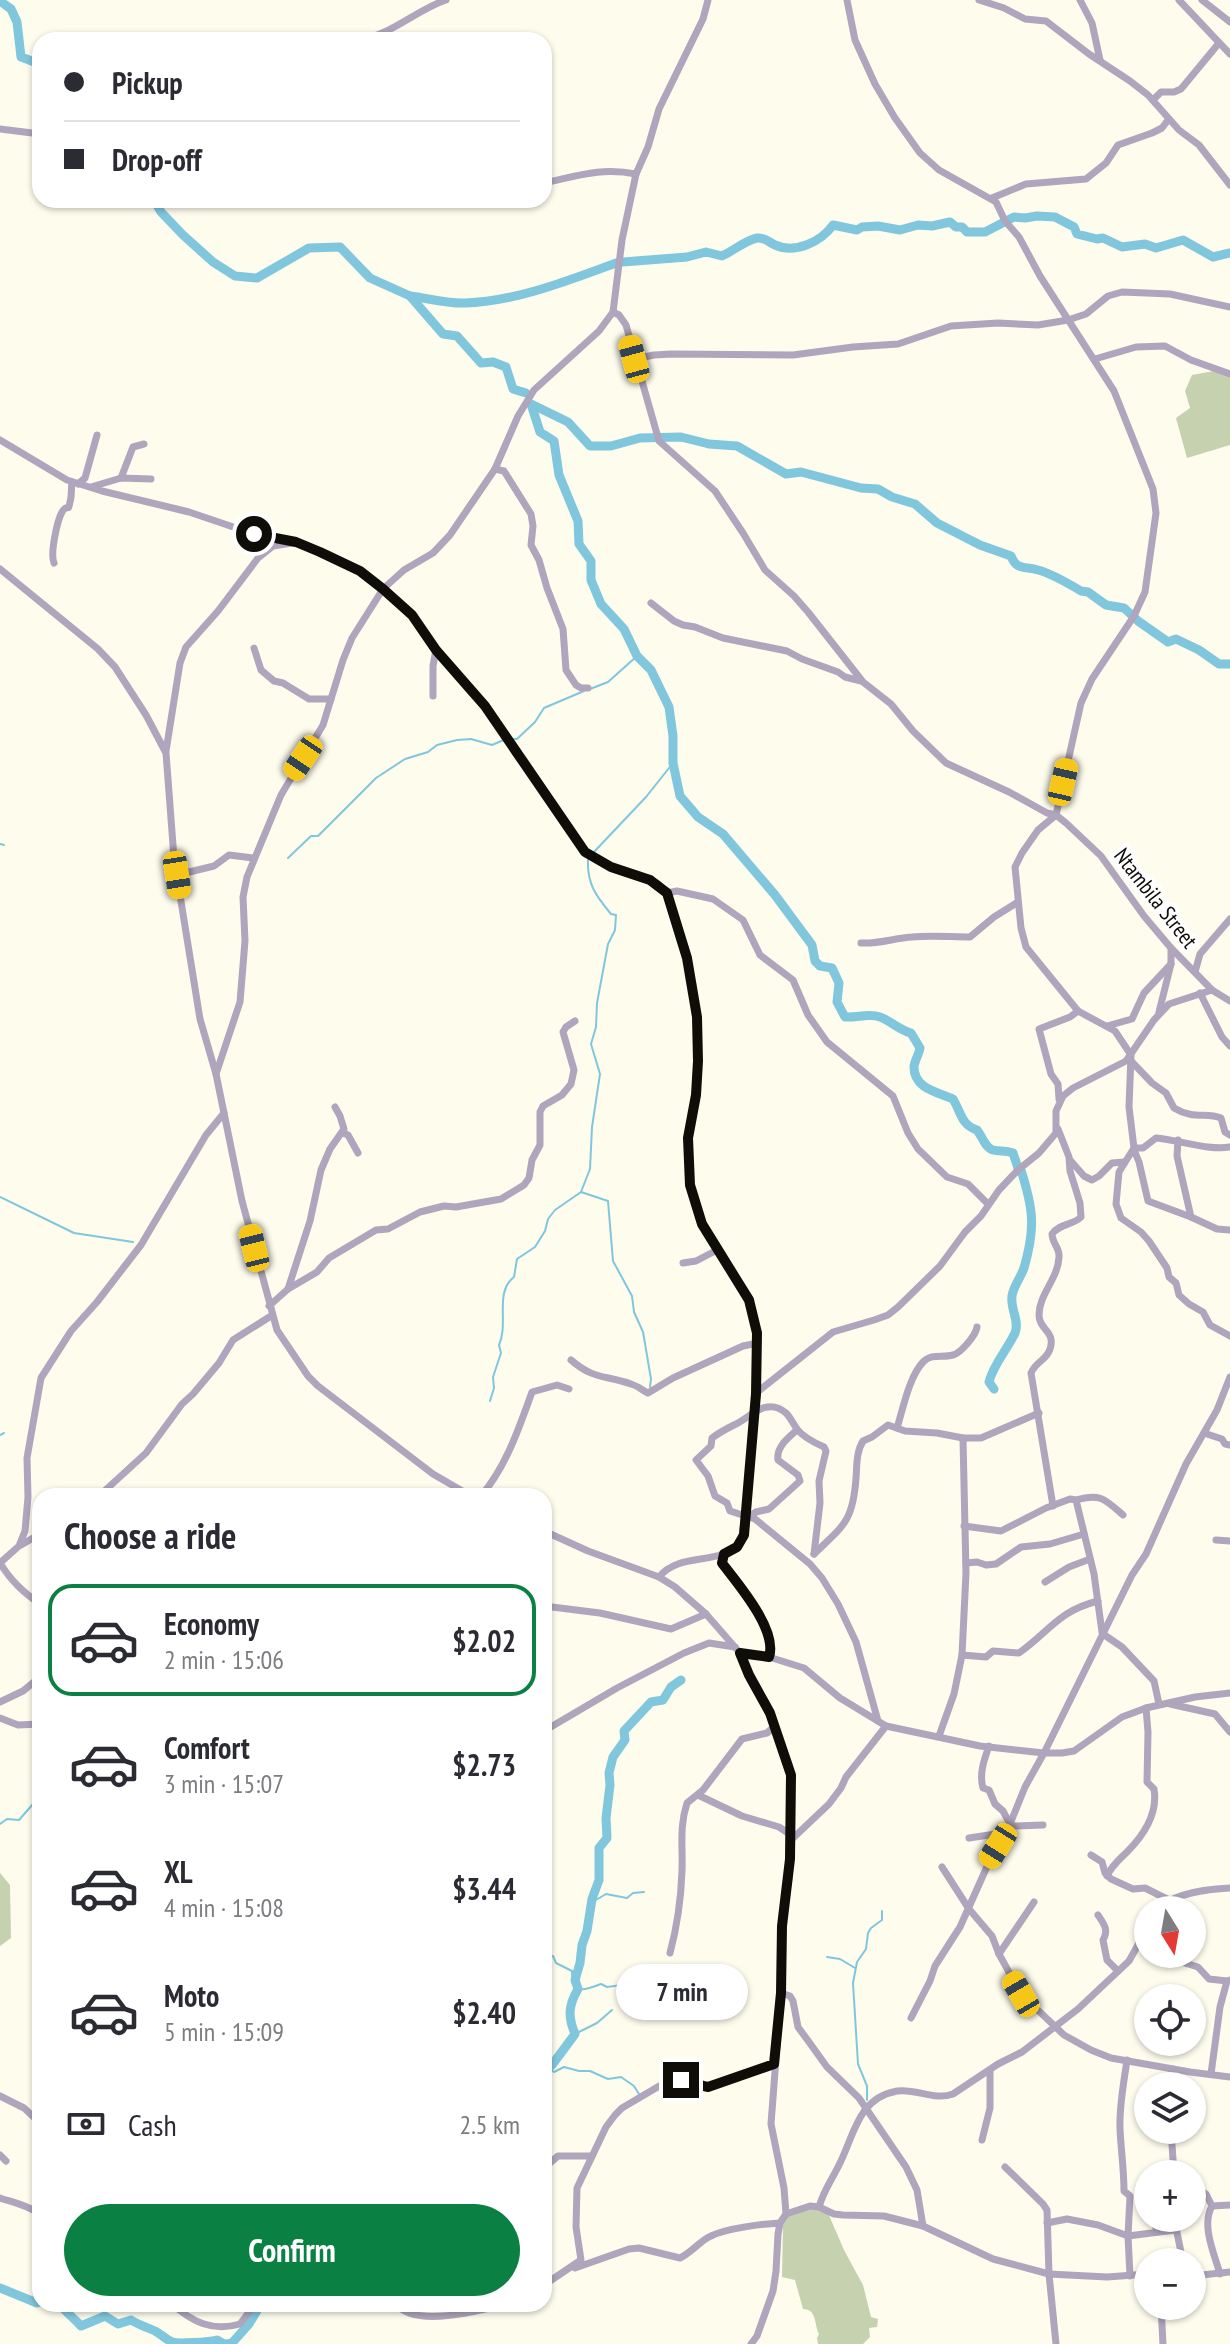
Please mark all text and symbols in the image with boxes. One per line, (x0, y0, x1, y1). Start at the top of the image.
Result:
text: Pickup (112, 63, 183, 102)
text: Drop-off (112, 140, 202, 179)
car (616, 333, 652, 385)
route start (236, 516, 272, 552)
car (280, 731, 326, 785)
car (1046, 756, 1080, 808)
street label: Ntambila Street (1108, 842, 1204, 954)
car (161, 849, 193, 901)
car (237, 1222, 271, 1274)
text: Choose a ride (64, 1512, 236, 1559)
icon: car (68, 1604, 140, 1676)
text: Economy (164, 1604, 259, 1643)
text: $2.02 (452, 1621, 516, 1660)
text: 2 min · 15:06 (164, 1643, 284, 1676)
icon: car (68, 1728, 140, 1800)
text: Comfort (164, 1728, 250, 1767)
text: $2.73 (452, 1745, 516, 1784)
text: 3 min · 15:07 (164, 1767, 284, 1800)
car (975, 1819, 1021, 1873)
icon: car (68, 1852, 140, 1924)
text: XL (164, 1852, 193, 1891)
text: $3.44 (452, 1869, 516, 1908)
text: 4 min · 15:08 (164, 1891, 284, 1924)
north arrow (1134, 1896, 1206, 1968)
map controls (1134, 1896, 1206, 2320)
callout: 7 min (615, 1964, 747, 2020)
car (999, 1967, 1043, 2021)
text: 7 min (656, 1975, 708, 2008)
icon: car (68, 1976, 140, 2048)
text: Moto (164, 1976, 219, 2015)
button: locate (1134, 1984, 1206, 2056)
text: $2.40 (452, 1993, 516, 2032)
text: 5 min · 15:09 (164, 2015, 284, 2048)
route end (663, 2062, 699, 2098)
button: layers (1134, 2072, 1206, 2144)
icon: cash (64, 2102, 108, 2146)
text: Cash (128, 2105, 177, 2144)
text: 2.5 km (459, 2108, 520, 2141)
button: + (1134, 2160, 1206, 2232)
button: Confirm (64, 2204, 520, 2296)
button: − (1134, 2248, 1206, 2320)

